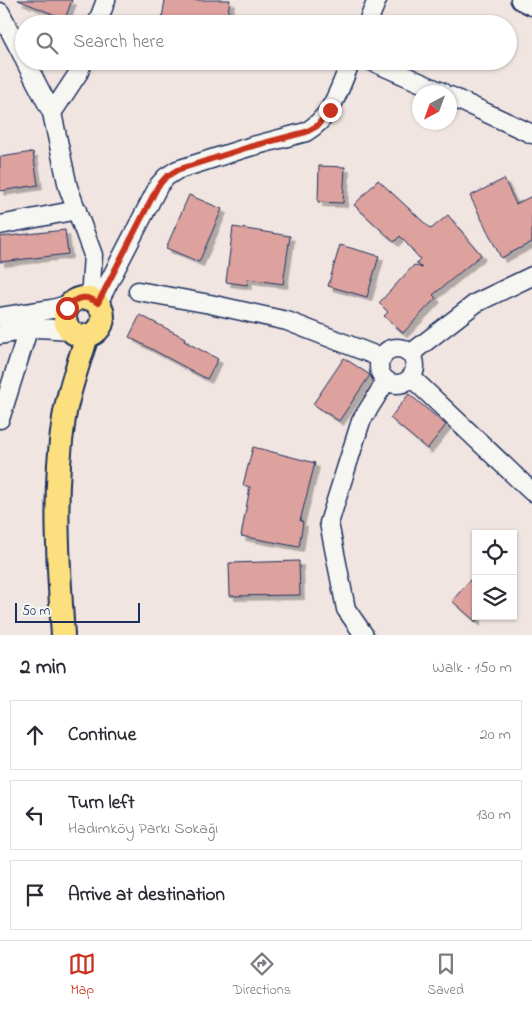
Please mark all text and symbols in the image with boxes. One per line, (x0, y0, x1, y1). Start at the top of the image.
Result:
search box (15, 15, 517, 70)
icon: search (33, 29, 61, 57)
text: Search here (73, 29, 164, 56)
north arrow (412, 85, 457, 130)
route end (319, 99, 342, 122)
route start (56, 297, 79, 320)
map controls (472, 530, 517, 620)
button: locate (472, 530, 517, 575)
button: layers (472, 575, 517, 620)
scale bar (15, 600, 140, 623)
text: 50 m (22, 601, 50, 622)
text: 2 min (20, 653, 66, 683)
text: Walk · 150 m (432, 656, 512, 680)
icon: ahead (21, 721, 49, 749)
text: Continue (68, 722, 136, 749)
text: 20 m (480, 723, 511, 747)
text: Turn left (68, 790, 135, 817)
icon: left (21, 801, 49, 829)
text: 130 m (476, 803, 511, 827)
text: Hadımköy Parkı Sokağı (68, 817, 218, 841)
icon: arrive (21, 881, 49, 909)
text: Arrive at destination (68, 882, 225, 909)
tab: Map (68, 950, 96, 1001)
tab: Directions (233, 950, 291, 1001)
tab: Saved (427, 950, 464, 1001)

